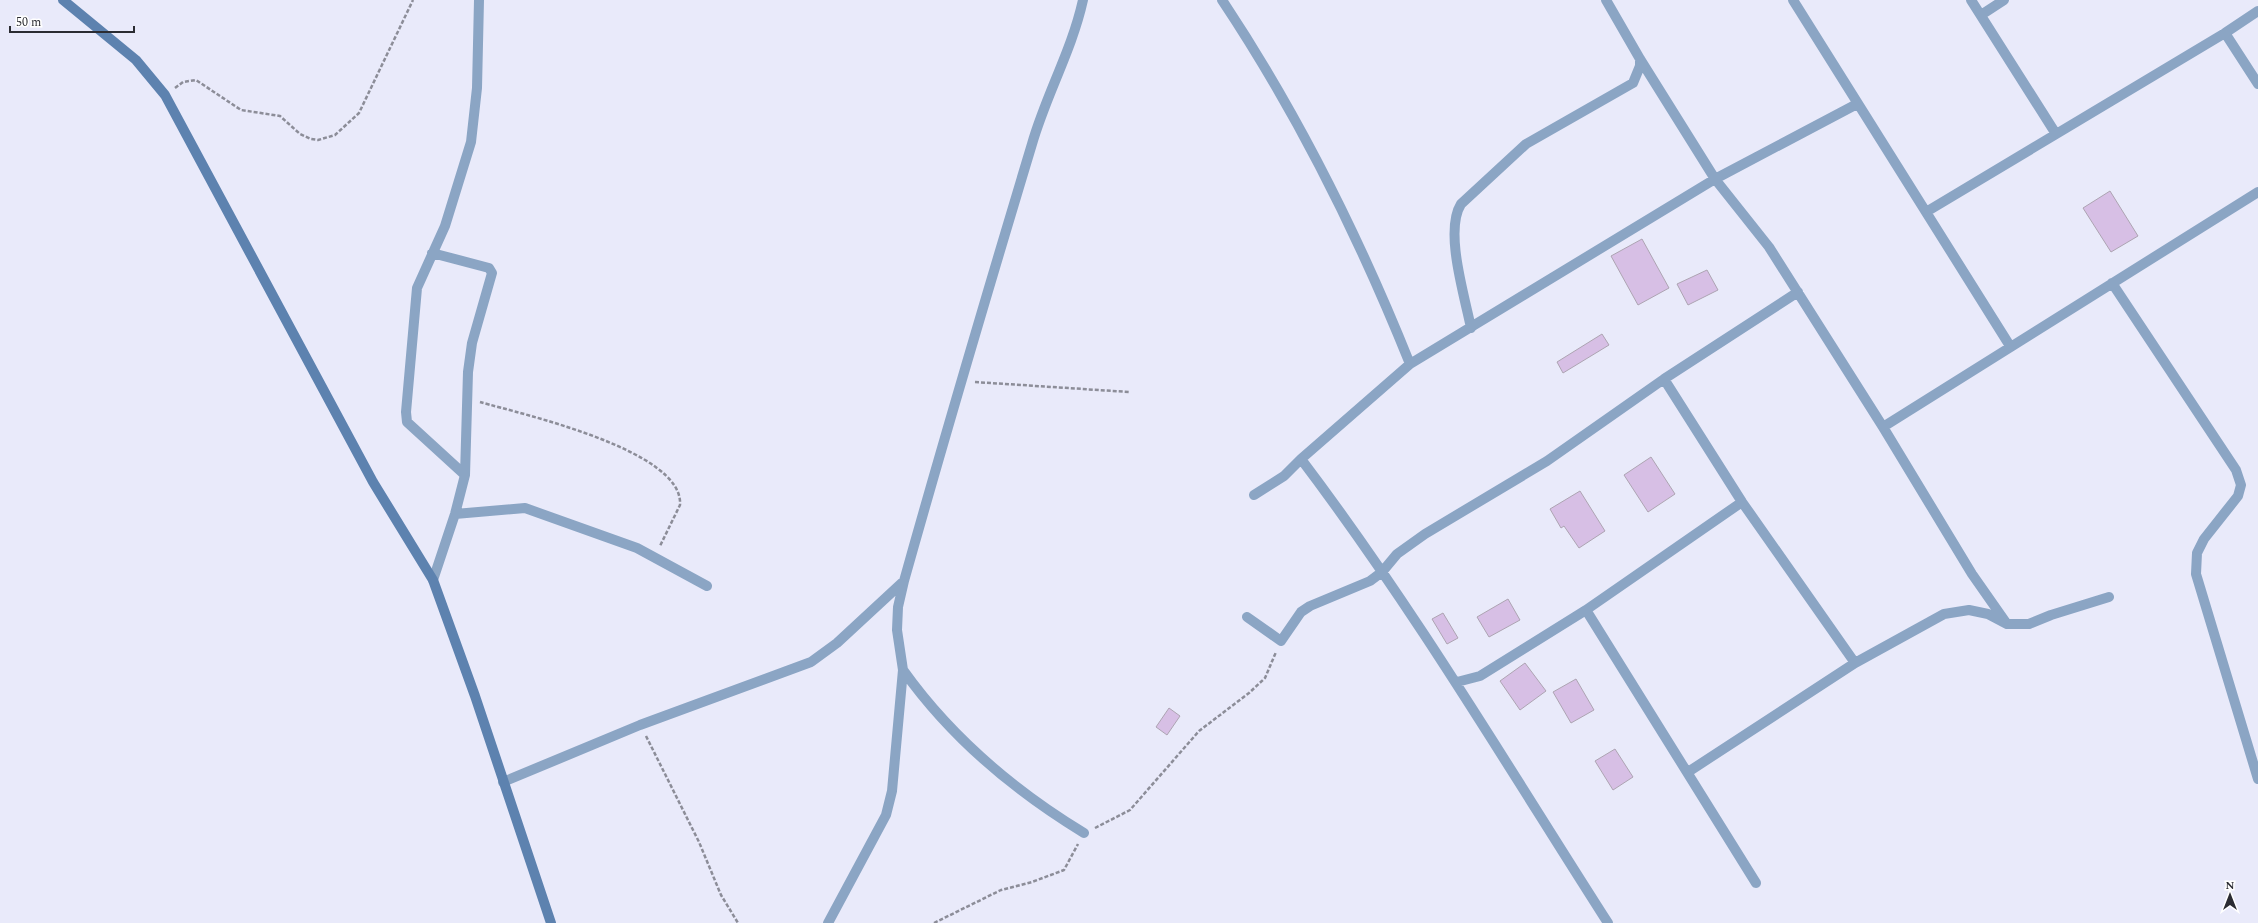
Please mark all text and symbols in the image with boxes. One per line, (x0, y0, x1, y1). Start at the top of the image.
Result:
scale bar (10, 8, 134, 34)
text: 50 m (16, 13, 41, 32)
north arrow (2210, 875, 2250, 915)
text: N (2226, 877, 2235, 894)

